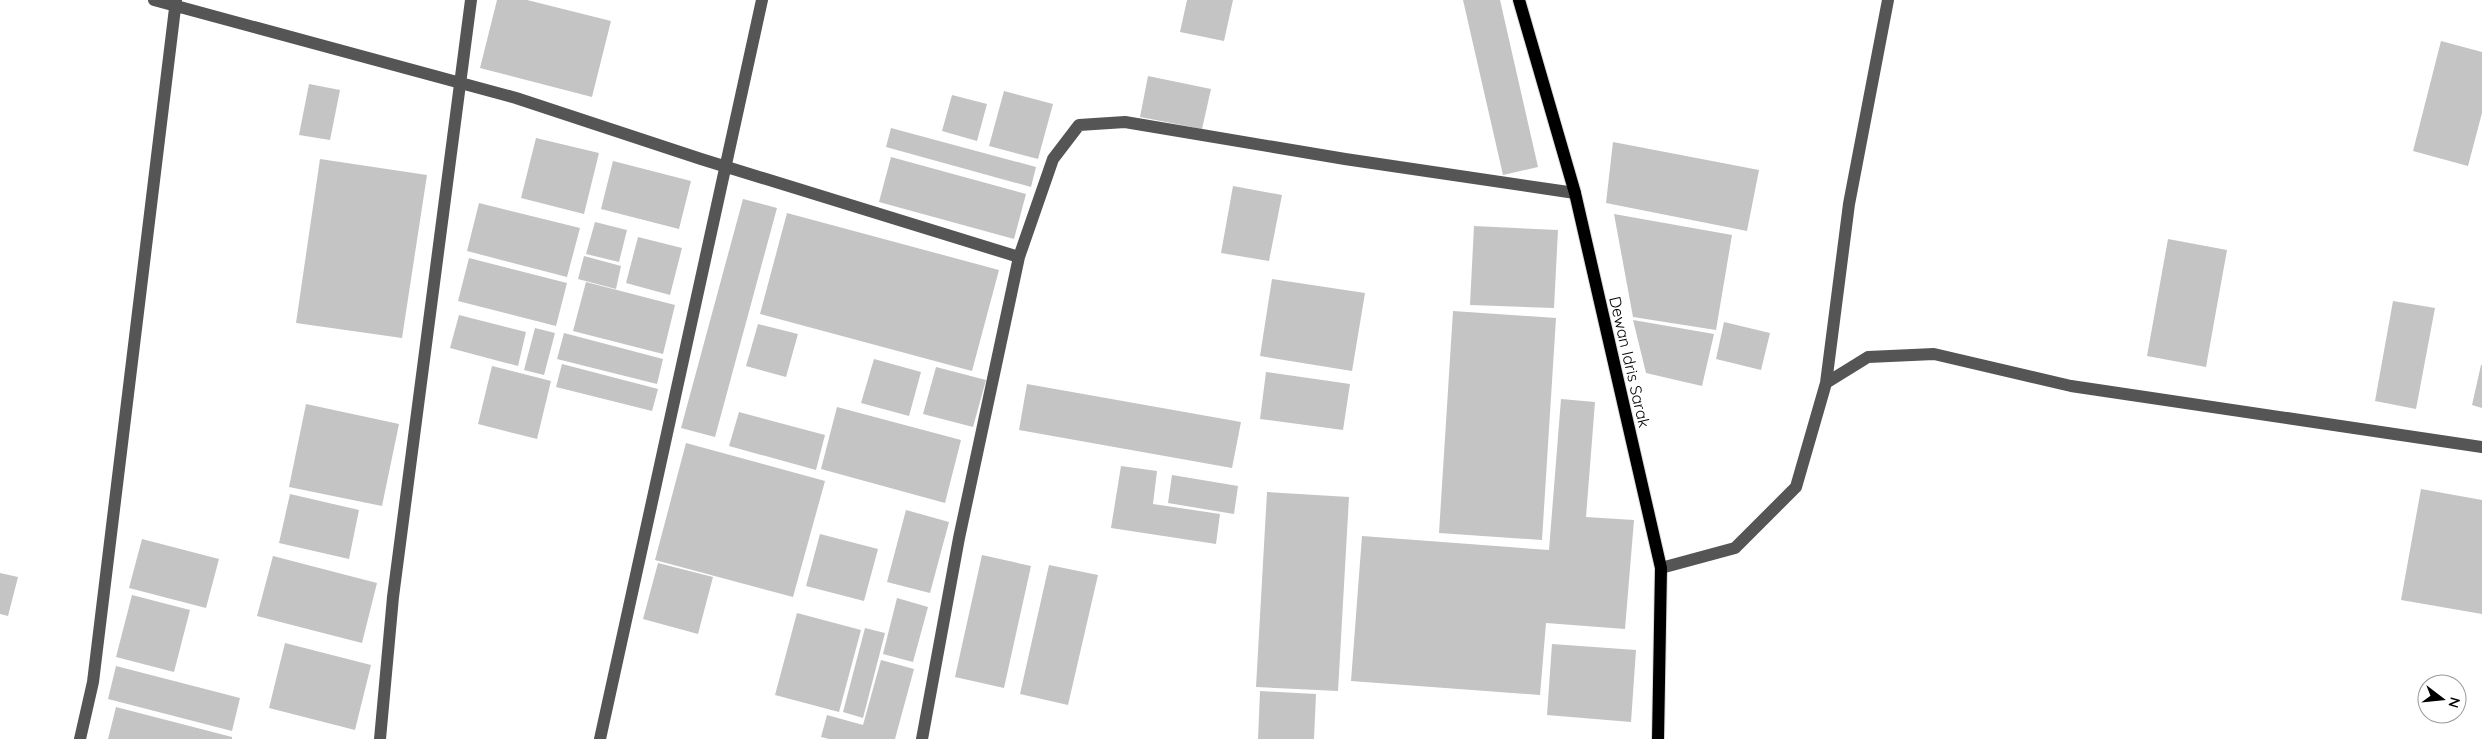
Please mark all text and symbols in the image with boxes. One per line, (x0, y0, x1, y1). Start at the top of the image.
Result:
street label: Dewan Idris Sarak (1605, 294, 1655, 430)
north arrow (2417, 674, 2467, 724)
text: N (2444, 695, 2465, 710)

